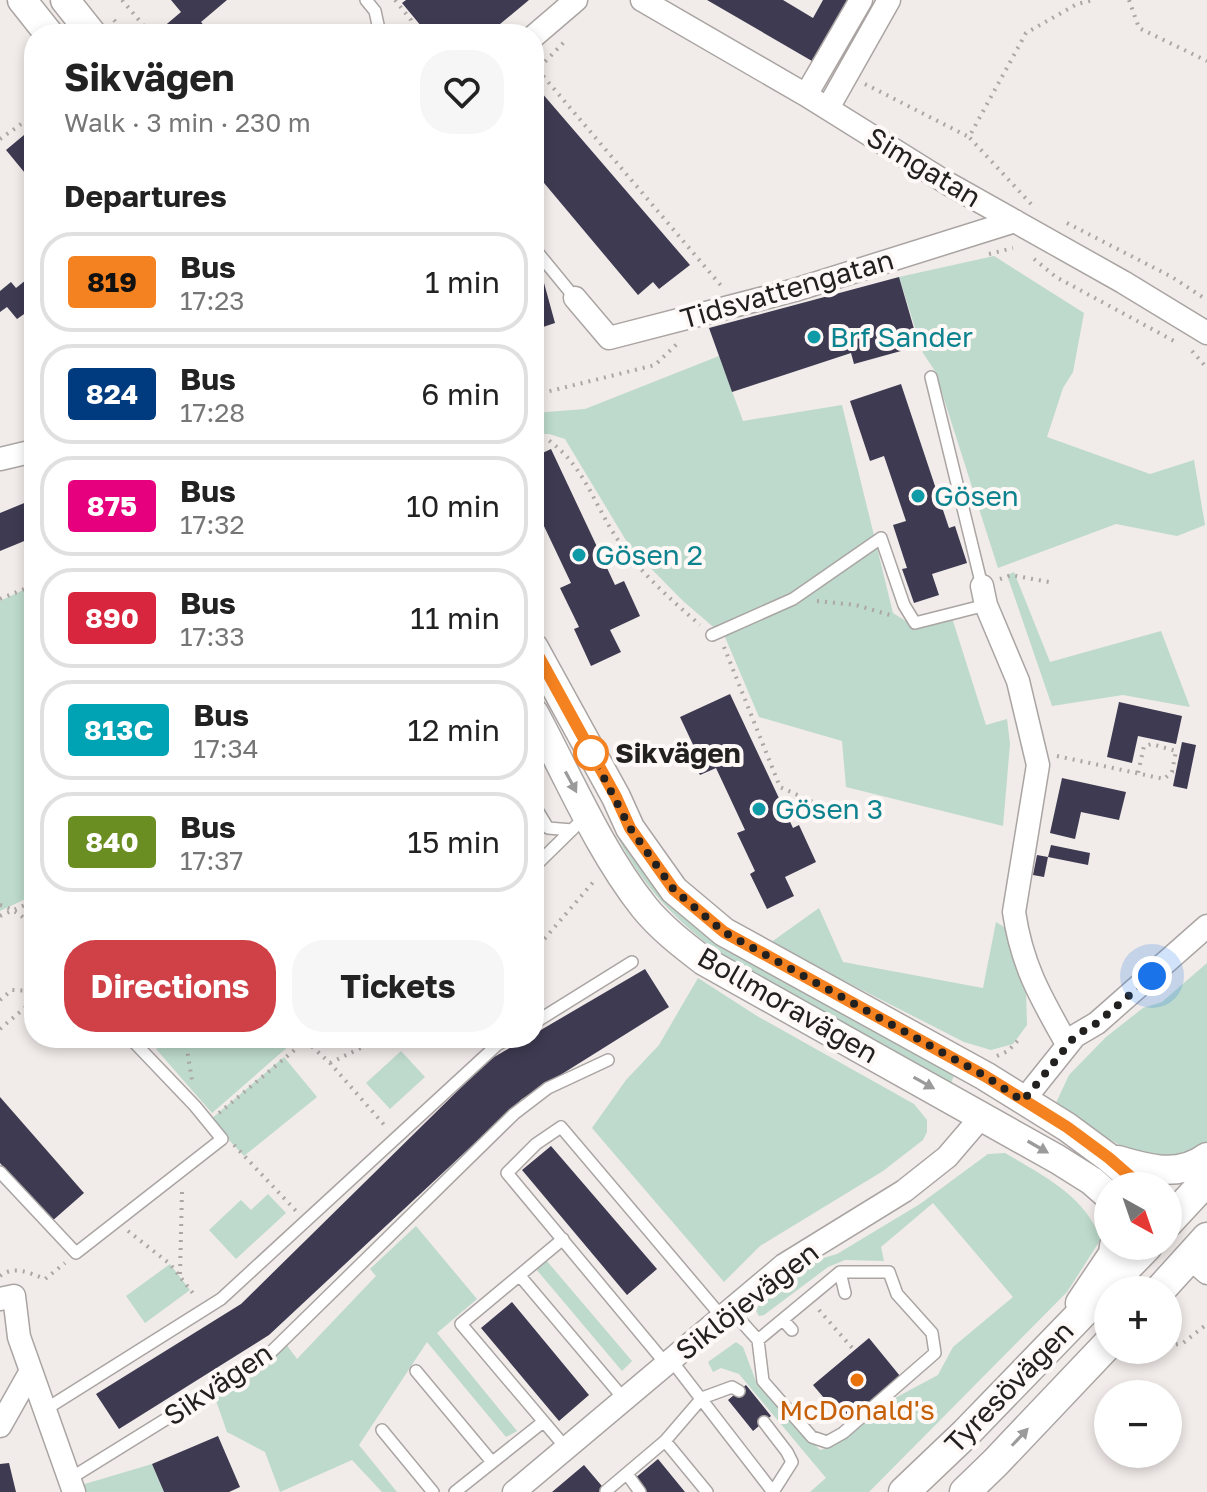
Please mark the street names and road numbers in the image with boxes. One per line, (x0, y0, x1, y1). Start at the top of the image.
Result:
street label: Simgatan (861, 120, 987, 213)
street label: Tidsvattengatan (677, 242, 897, 335)
street label: Bollmoravägen (692, 940, 884, 1070)
street label: Siklöjevägen (669, 1235, 824, 1366)
street label: Tyresövägen (938, 1314, 1080, 1459)
street label: Sikvägen (157, 1335, 278, 1432)

